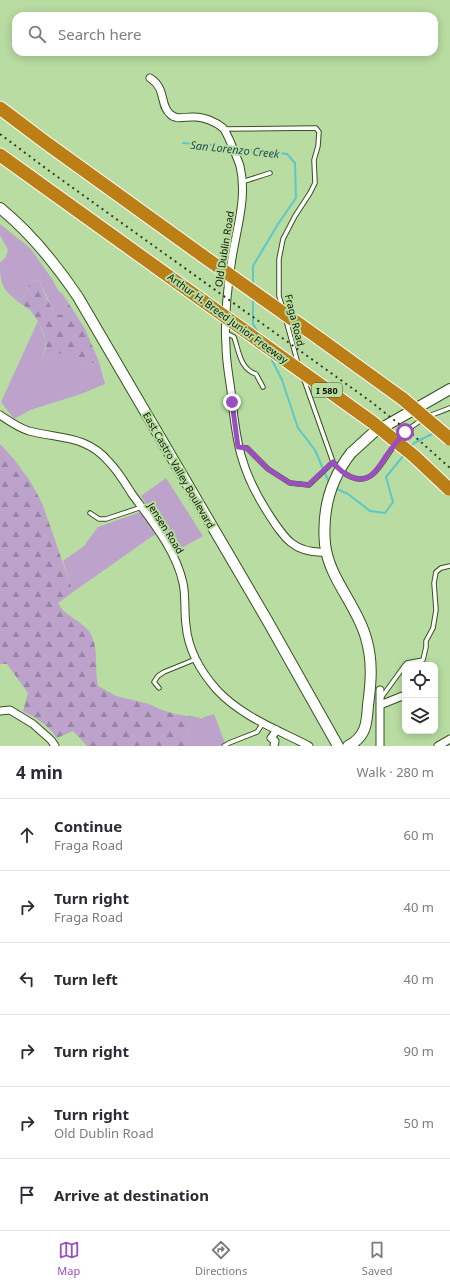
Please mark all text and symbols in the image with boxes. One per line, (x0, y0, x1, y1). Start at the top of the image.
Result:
search box (12, 12, 438, 56)
icon: search (26, 23, 48, 45)
text: Search here (58, 24, 141, 44)
water label: San Lorenzo Creek (190, 137, 281, 161)
street label: Old Dublin Road (211, 210, 237, 288)
street label: Arthur H. Breed Junior Freeway (165, 270, 292, 367)
street label: Fraga Road (282, 293, 308, 347)
road number: I 580 (312, 383, 342, 397)
route end (223, 393, 241, 411)
street label: East Castro Valley Boulevard (140, 409, 218, 531)
route start (396, 423, 414, 441)
street label: Jensen Road (144, 499, 187, 556)
map controls (402, 662, 438, 734)
button: locate (402, 662, 438, 698)
button: layers (402, 698, 438, 734)
text: 4 min (16, 761, 63, 784)
text: Walk · 280 m (356, 763, 434, 781)
text: Continue (54, 816, 122, 836)
icon: ahead (16, 824, 38, 846)
text: 60 m (404, 826, 434, 844)
text: Fraga Road (54, 836, 123, 854)
text: Turn right (54, 888, 129, 908)
icon: right (16, 896, 38, 918)
text: 40 m (404, 898, 434, 916)
text: Fraga Road (54, 908, 123, 926)
icon: left (16, 968, 38, 990)
text: Turn left (54, 969, 118, 989)
text: 40 m (404, 970, 434, 988)
icon: right (16, 1040, 38, 1062)
text: Turn right (54, 1041, 129, 1061)
text: 90 m (404, 1042, 434, 1060)
text: Turn right (54, 1104, 129, 1124)
icon: right (16, 1112, 38, 1134)
text: 50 m (404, 1114, 434, 1132)
text: Old Dublin Road (54, 1124, 154, 1142)
icon: arrive (16, 1184, 38, 1206)
text: Arrive at destination (54, 1185, 209, 1205)
tab: Map (57, 1239, 80, 1278)
tab: Directions (195, 1239, 247, 1278)
tab: Saved (362, 1239, 393, 1278)

